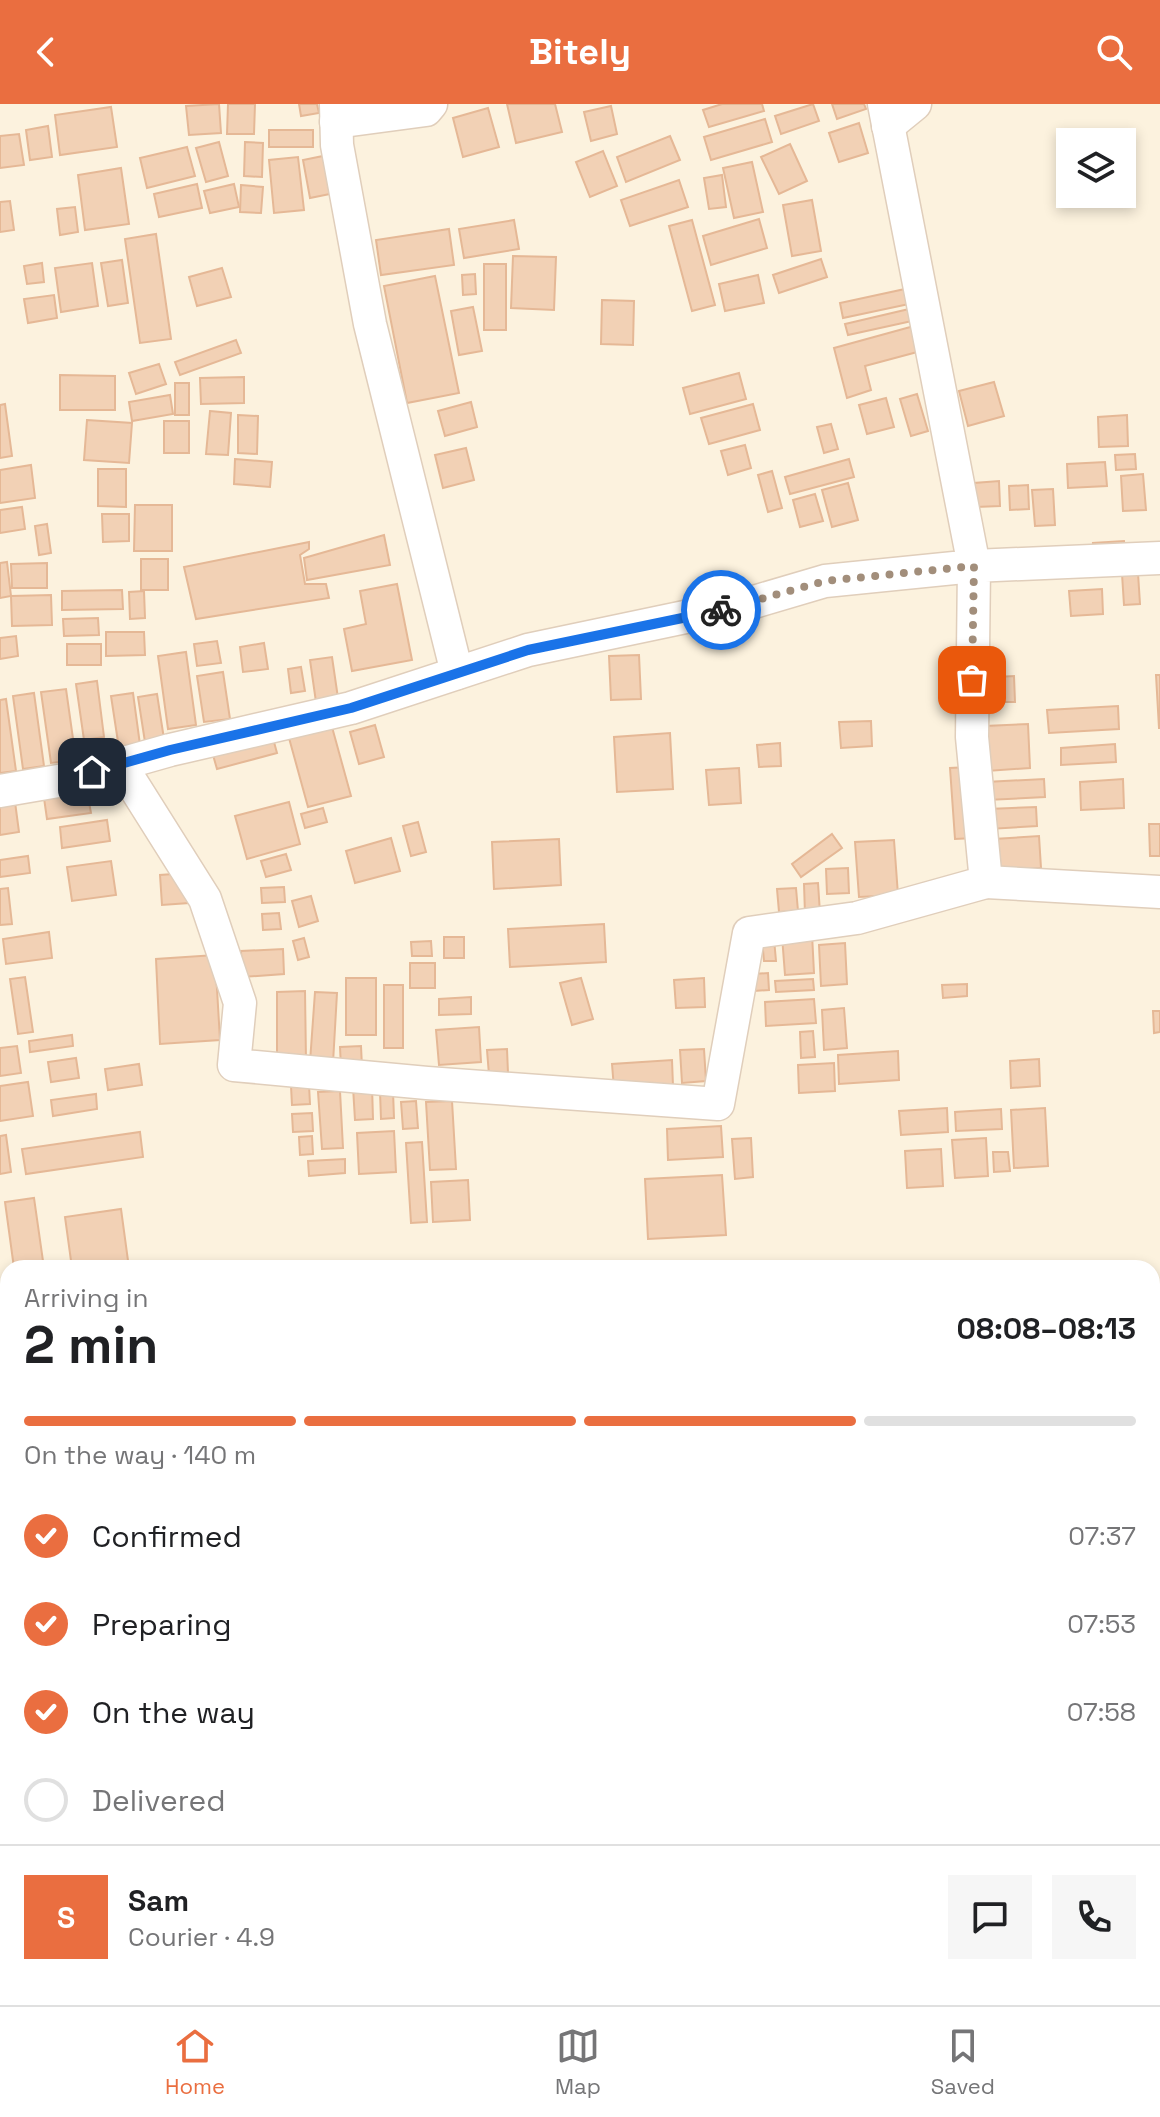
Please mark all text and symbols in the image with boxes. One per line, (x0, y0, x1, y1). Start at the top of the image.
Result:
text: Bitely (529, 29, 631, 75)
icon: back (24, 30, 68, 74)
icon: search (1092, 30, 1136, 74)
map controls (1056, 128, 1136, 208)
button: layers (1056, 128, 1136, 208)
courier (681, 570, 761, 650)
icon: bike (699, 588, 743, 632)
pin (938, 646, 1006, 714)
icon: bag (950, 658, 994, 702)
pin (58, 738, 126, 806)
icon: home (70, 750, 114, 794)
text: Arriving in (24, 1281, 148, 1315)
text: 08:08–08:13 (956, 1309, 1136, 1348)
text: 2 min (24, 1312, 158, 1378)
text: On the way · 140 m (24, 1438, 256, 1472)
icon: check (24, 1514, 68, 1558)
text: Confirmed (92, 1517, 242, 1556)
text: 07:37 (1068, 1519, 1136, 1553)
icon: check (24, 1602, 68, 1646)
text: Preparing (92, 1605, 231, 1644)
text: 07:53 (1067, 1607, 1136, 1641)
icon: check (24, 1690, 68, 1734)
text: On the way (92, 1693, 255, 1732)
text: 07:58 (1067, 1695, 1136, 1729)
text: Delivered (92, 1781, 226, 1820)
button: chat (948, 1875, 1032, 1959)
button: phone (1052, 1875, 1136, 1959)
text: Sam (128, 1881, 189, 1920)
text: S (57, 1898, 75, 1937)
text: Courier · 4.9 (128, 1920, 275, 1954)
tab: Home (165, 2024, 225, 2100)
tab: Map (555, 2024, 601, 2100)
tab: Saved (931, 2024, 995, 2100)

